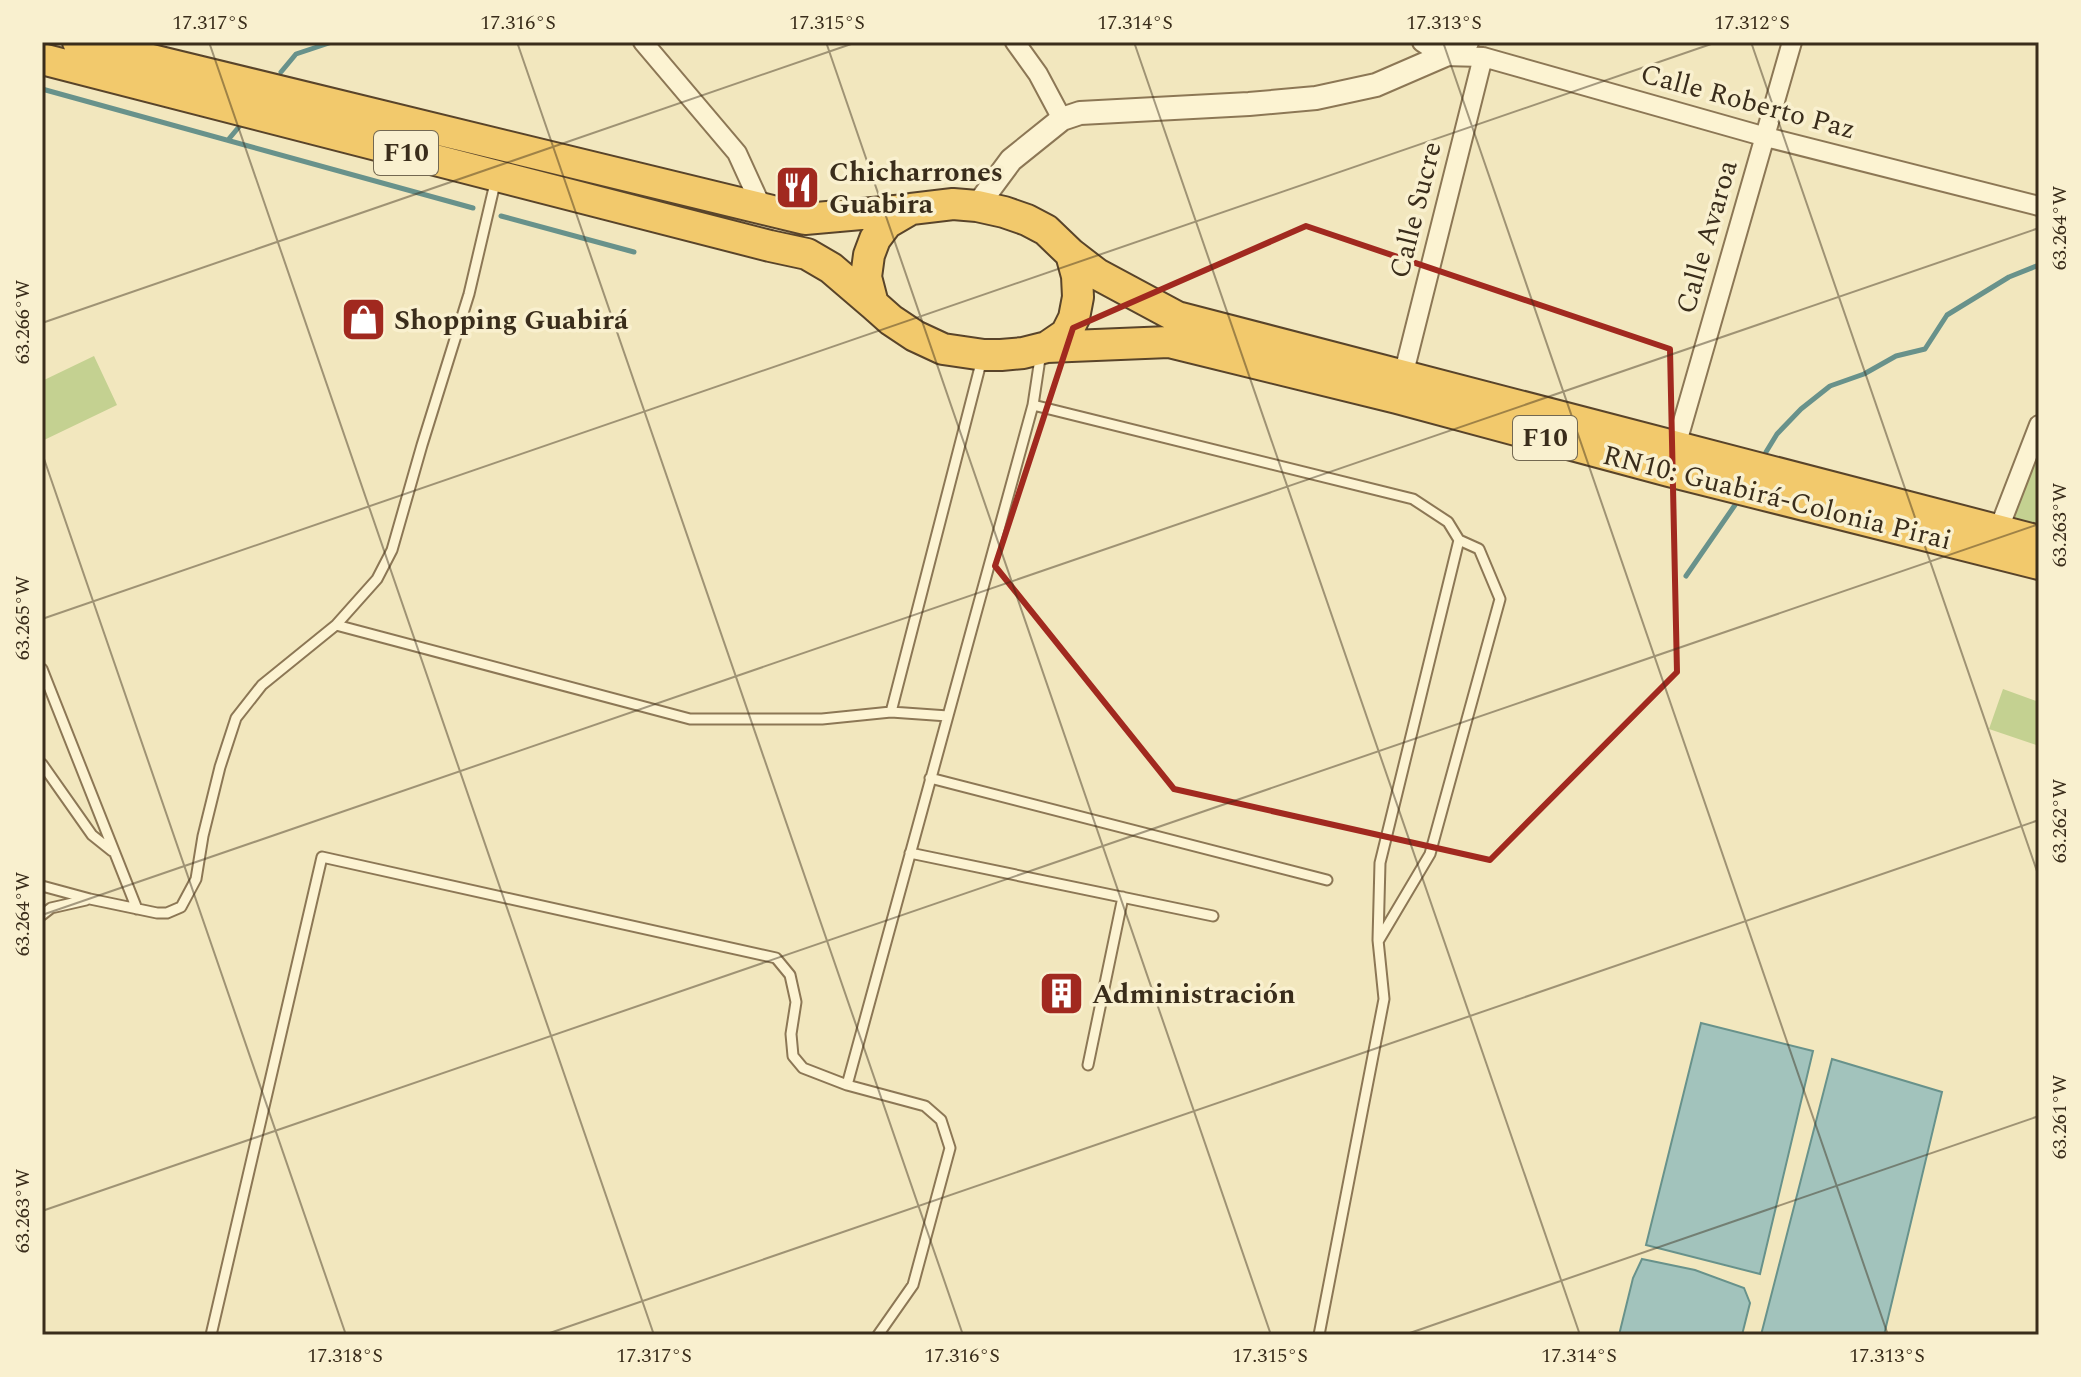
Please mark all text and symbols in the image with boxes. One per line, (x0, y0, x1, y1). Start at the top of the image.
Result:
text: 17.317°S (172, 8, 248, 38)
text: 17.316°S (480, 8, 556, 38)
text: 17.315°S (789, 8, 865, 38)
text: 17.314°S (1097, 8, 1173, 38)
text: 17.313°S (1406, 8, 1482, 38)
text: 17.312°S (1714, 8, 1790, 38)
street label: Calle Roberto Paz (1636, 53, 1860, 151)
road number: F10 (374, 131, 438, 175)
street label: Calle Sucre (1378, 137, 1454, 283)
place label: Chicharrones Guabira (829, 151, 1003, 226)
street label: Calle Avaroa (1665, 155, 1750, 319)
restaurant icon: Chicharrones Guabira (774, 164, 822, 212)
text: 63.264°W (2045, 185, 2075, 270)
text: 63.266°W (8, 279, 38, 364)
shop icon: Shopping Guabirá (339, 296, 387, 344)
place label: Shopping Guabirá (394, 299, 629, 342)
road number: F10 (1513, 416, 1577, 460)
street label: RN10: Guabirá-Colonia Pirai (1598, 434, 1956, 562)
text: 63.263°W (2045, 482, 2075, 567)
text: 63.265°W (8, 575, 38, 660)
text: 63.262°W (2045, 778, 2075, 863)
text: 63.264°W (8, 871, 38, 956)
building icon: Administración (1037, 970, 1085, 1018)
place label: Administración (1092, 973, 1295, 1016)
text: 63.261°W (2045, 1074, 2075, 1159)
text: 63.263°W (8, 1168, 38, 1253)
text: 17.318°S (307, 1341, 383, 1371)
text: 17.317°S (616, 1341, 692, 1371)
text: 17.316°S (924, 1341, 1000, 1371)
text: 17.315°S (1232, 1341, 1308, 1371)
text: 17.314°S (1541, 1341, 1617, 1371)
text: 17.313°S (1849, 1341, 1925, 1371)

